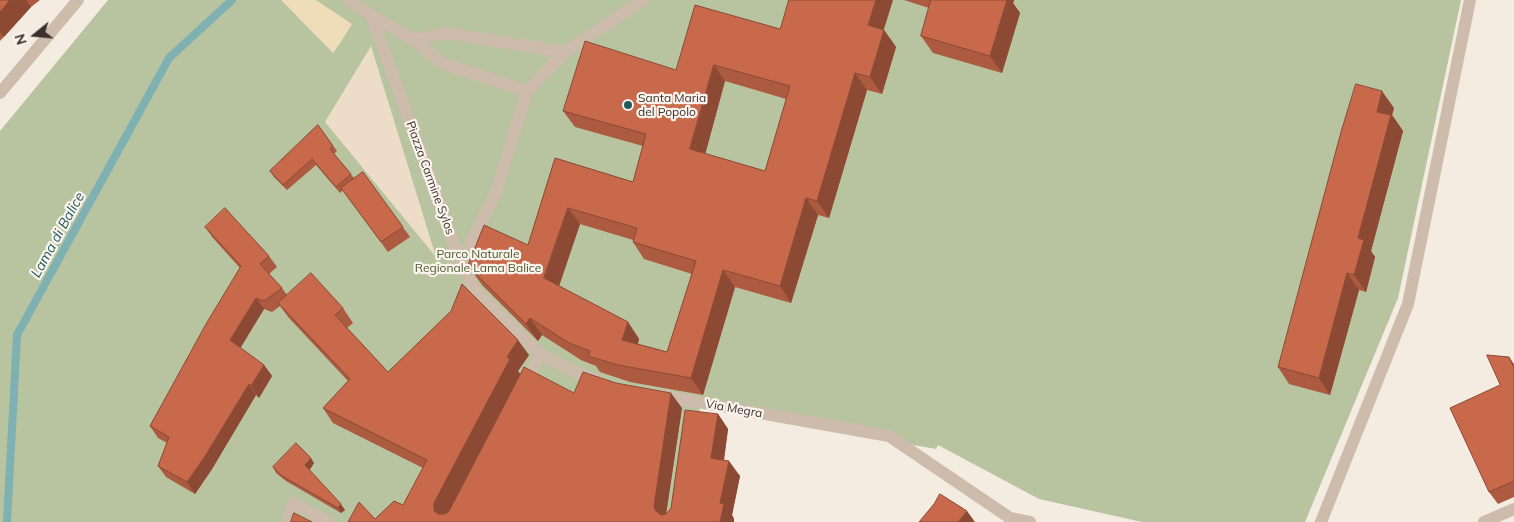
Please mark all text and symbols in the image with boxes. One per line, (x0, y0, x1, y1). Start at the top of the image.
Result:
north arrow (10, 10, 60, 60)
text: N (11, 32, 31, 47)
place label: Santa Maria del Popolo (638, 91, 706, 119)
marker: Santa Maria del Popolo (622, 99, 634, 111)
street label: Piazza Carmine Sylos (403, 119, 457, 237)
water label: Lama di Balice (28, 189, 88, 281)
park label: Parco Naturale Regionale Lama Balice (415, 247, 541, 275)
street label: Via Megra (705, 397, 763, 421)

